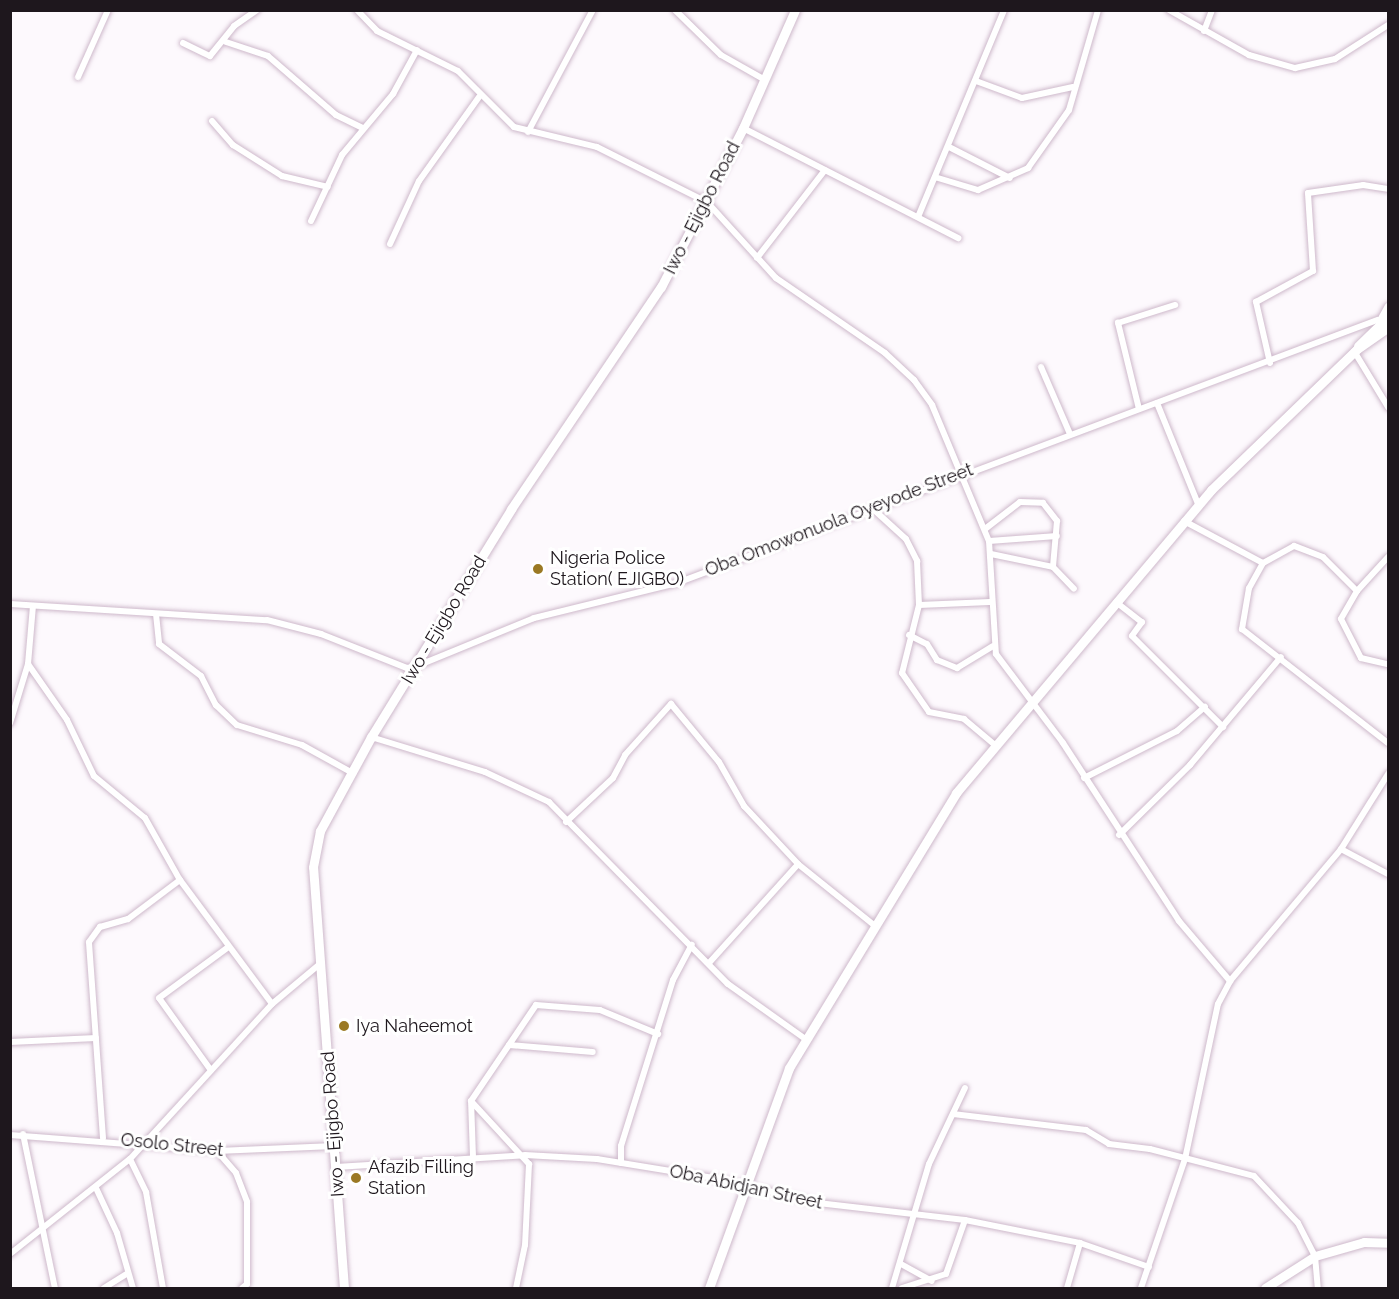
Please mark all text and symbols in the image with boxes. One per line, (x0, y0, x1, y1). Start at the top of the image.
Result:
street label: Iwo - Ejigbo Road (659, 138, 745, 278)
street label: Oba Omowonuola Oyeyode Street (702, 459, 976, 581)
place label: Nigeria Police Station( EJIGBO) (550, 548, 684, 590)
street label: Iwo - Ejigbo Road (397, 552, 491, 688)
marker: Nigeria Police Station( EJIGBO) (531, 562, 545, 576)
place label: Iya Naheemot (356, 1015, 473, 1037)
marker: Iya Naheemot (337, 1019, 351, 1033)
street label: Iwo - Ejigbo Road (317, 1050, 349, 1198)
street label: Osolo Street (120, 1129, 224, 1161)
place label: Afazib Filling Station (368, 1157, 474, 1200)
street label: Oba Abidjan Street (667, 1160, 825, 1214)
marker: Afazib Filling Station (349, 1171, 363, 1185)

